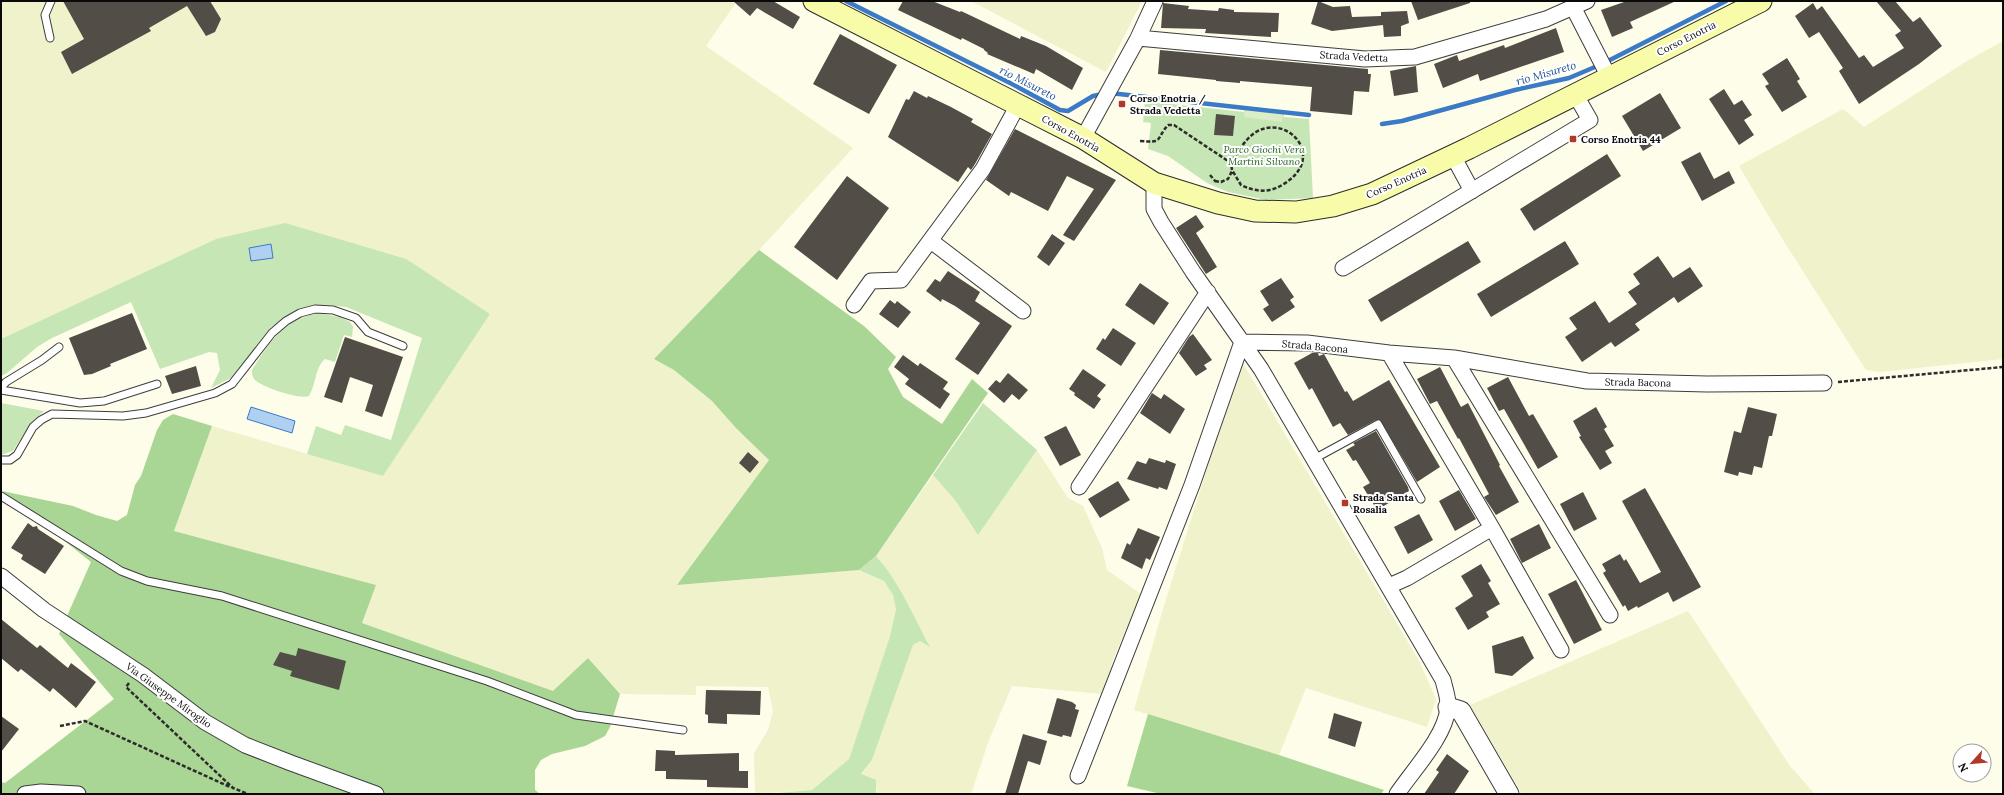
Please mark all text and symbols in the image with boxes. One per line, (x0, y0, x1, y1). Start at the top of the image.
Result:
street label: Corso Enotria (1654, 18, 1718, 59)
street label: Strada Vedetta (1319, 48, 1389, 65)
water label: rio Misureto (1514, 58, 1578, 88)
water label: rio Misureto (997, 63, 1059, 103)
place label: Corso Enotria / Strada Vedetta (1130, 92, 1206, 117)
marker: Corso Enotria / Strada Vedetta (1117, 99, 1127, 109)
street label: Corso Enotria (1039, 112, 1102, 155)
place label: Corso Enotria 44 (1581, 133, 1661, 146)
marker: Corso Enotria 44 (1568, 134, 1578, 144)
park label: Parco Giochi Vera Martini Silvano (1223, 143, 1305, 168)
street label: Corso Enotria (1364, 163, 1428, 202)
street label: Strada Bacona (1281, 337, 1349, 356)
street label: Strada Bacona (1605, 375, 1671, 390)
place label: Strada Santa Rosalia (1353, 491, 1415, 516)
marker: Strada Santa Rosalia (1340, 498, 1350, 508)
street label: Via Giuseppe Miroglio (123, 659, 214, 731)
north arrow (1952, 743, 1992, 783)
text: N (1955, 760, 1971, 775)

